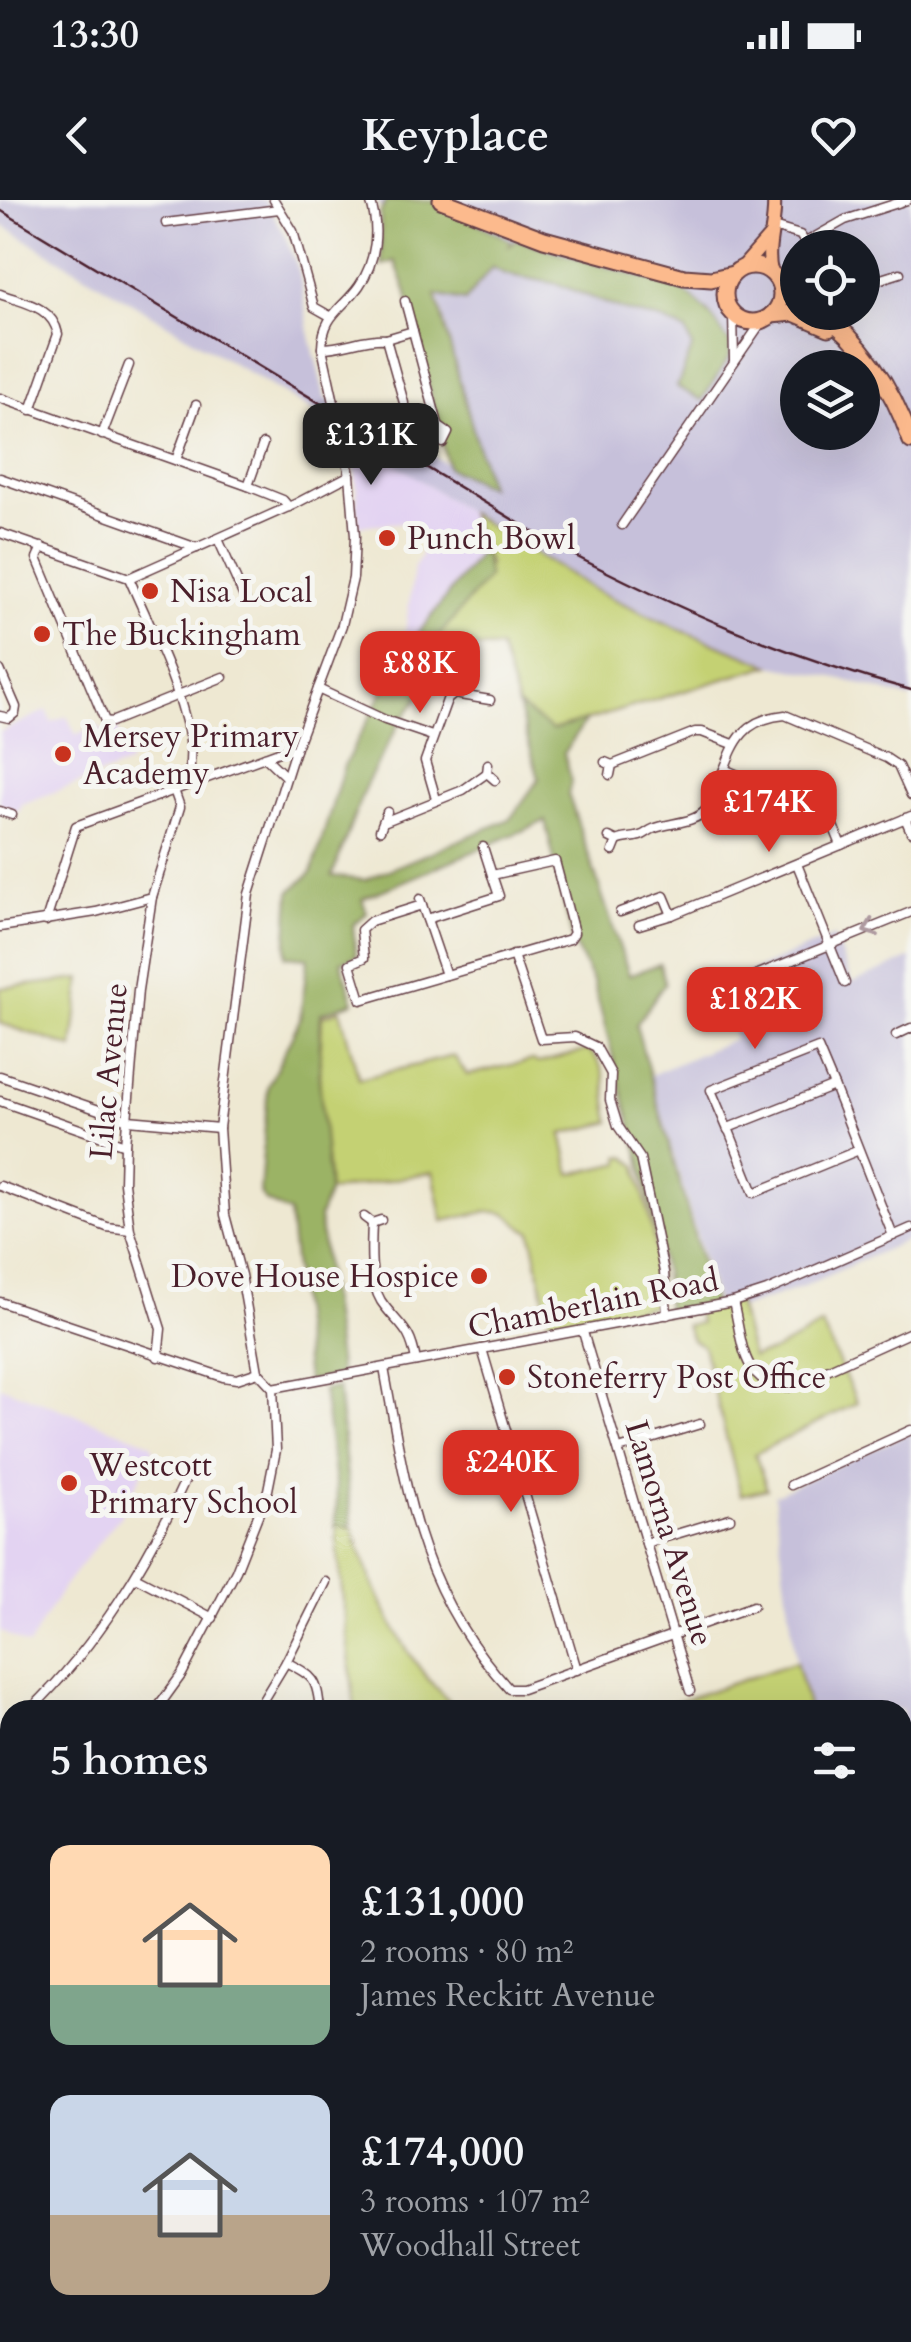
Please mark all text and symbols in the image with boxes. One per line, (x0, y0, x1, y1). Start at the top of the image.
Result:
text: 13:30 (50, 9, 139, 61)
text: Keyplace (362, 105, 549, 166)
icon: back (50, 108, 105, 163)
icon: heart (806, 108, 861, 163)
map controls (780, 230, 880, 450)
button: locate (780, 230, 880, 330)
button: layers (780, 350, 880, 450)
pin: £131K (301, 403, 441, 488)
text: £131K (325, 413, 417, 457)
place label: Punch Bowl (407, 517, 575, 561)
marker: Punch Bowl (376, 527, 398, 549)
place label: Nisa Local (170, 570, 313, 614)
marker: Nisa Local (139, 580, 161, 602)
place label: The Buckingham (62, 613, 301, 657)
marker: The Buckingham (31, 623, 53, 645)
pin: £88K (361, 631, 479, 716)
text: £88K (382, 641, 458, 685)
place label: Mersey Primary Academy (83, 715, 299, 796)
marker: Mersey Primary Academy (52, 743, 74, 765)
pin: £174K (699, 770, 839, 855)
text: £174K (723, 780, 815, 824)
one-way arrow (862, 917, 880, 937)
pin: £182K (685, 967, 825, 1052)
text: £182K (709, 977, 801, 1021)
street label: Lilac Avenue (79, 981, 139, 1161)
place label: Dove House Hospice (171, 1255, 459, 1299)
street label: Chamberlain Road (464, 1258, 722, 1350)
marker: Dove House Hospice (468, 1265, 490, 1287)
place label: Stoneferry Post Office (527, 1356, 826, 1400)
marker: Stoneferry Post Office (496, 1366, 518, 1388)
street label: Lamorna Avenue (614, 1415, 724, 1651)
pin: £240K (441, 1430, 581, 1515)
text: £240K (465, 1440, 557, 1484)
place label: Westcott Primary School (88, 1444, 298, 1525)
marker: Westcott Primary School (58, 1472, 80, 1494)
text: 5 homes (50, 1732, 208, 1789)
icon: filters (807, 1733, 862, 1788)
text: £131,000 (360, 1873, 524, 1930)
icon: home (130, 1885, 250, 2005)
text: 2 rooms · 80 m² (360, 1930, 573, 1974)
text: James Reckitt Avenue (360, 1974, 656, 2018)
text: £174,000 (360, 2123, 524, 2180)
icon: home (130, 2135, 250, 2255)
text: 3 rooms · 107 m² (360, 2180, 590, 2224)
text: Woodhall Street (360, 2224, 580, 2268)

